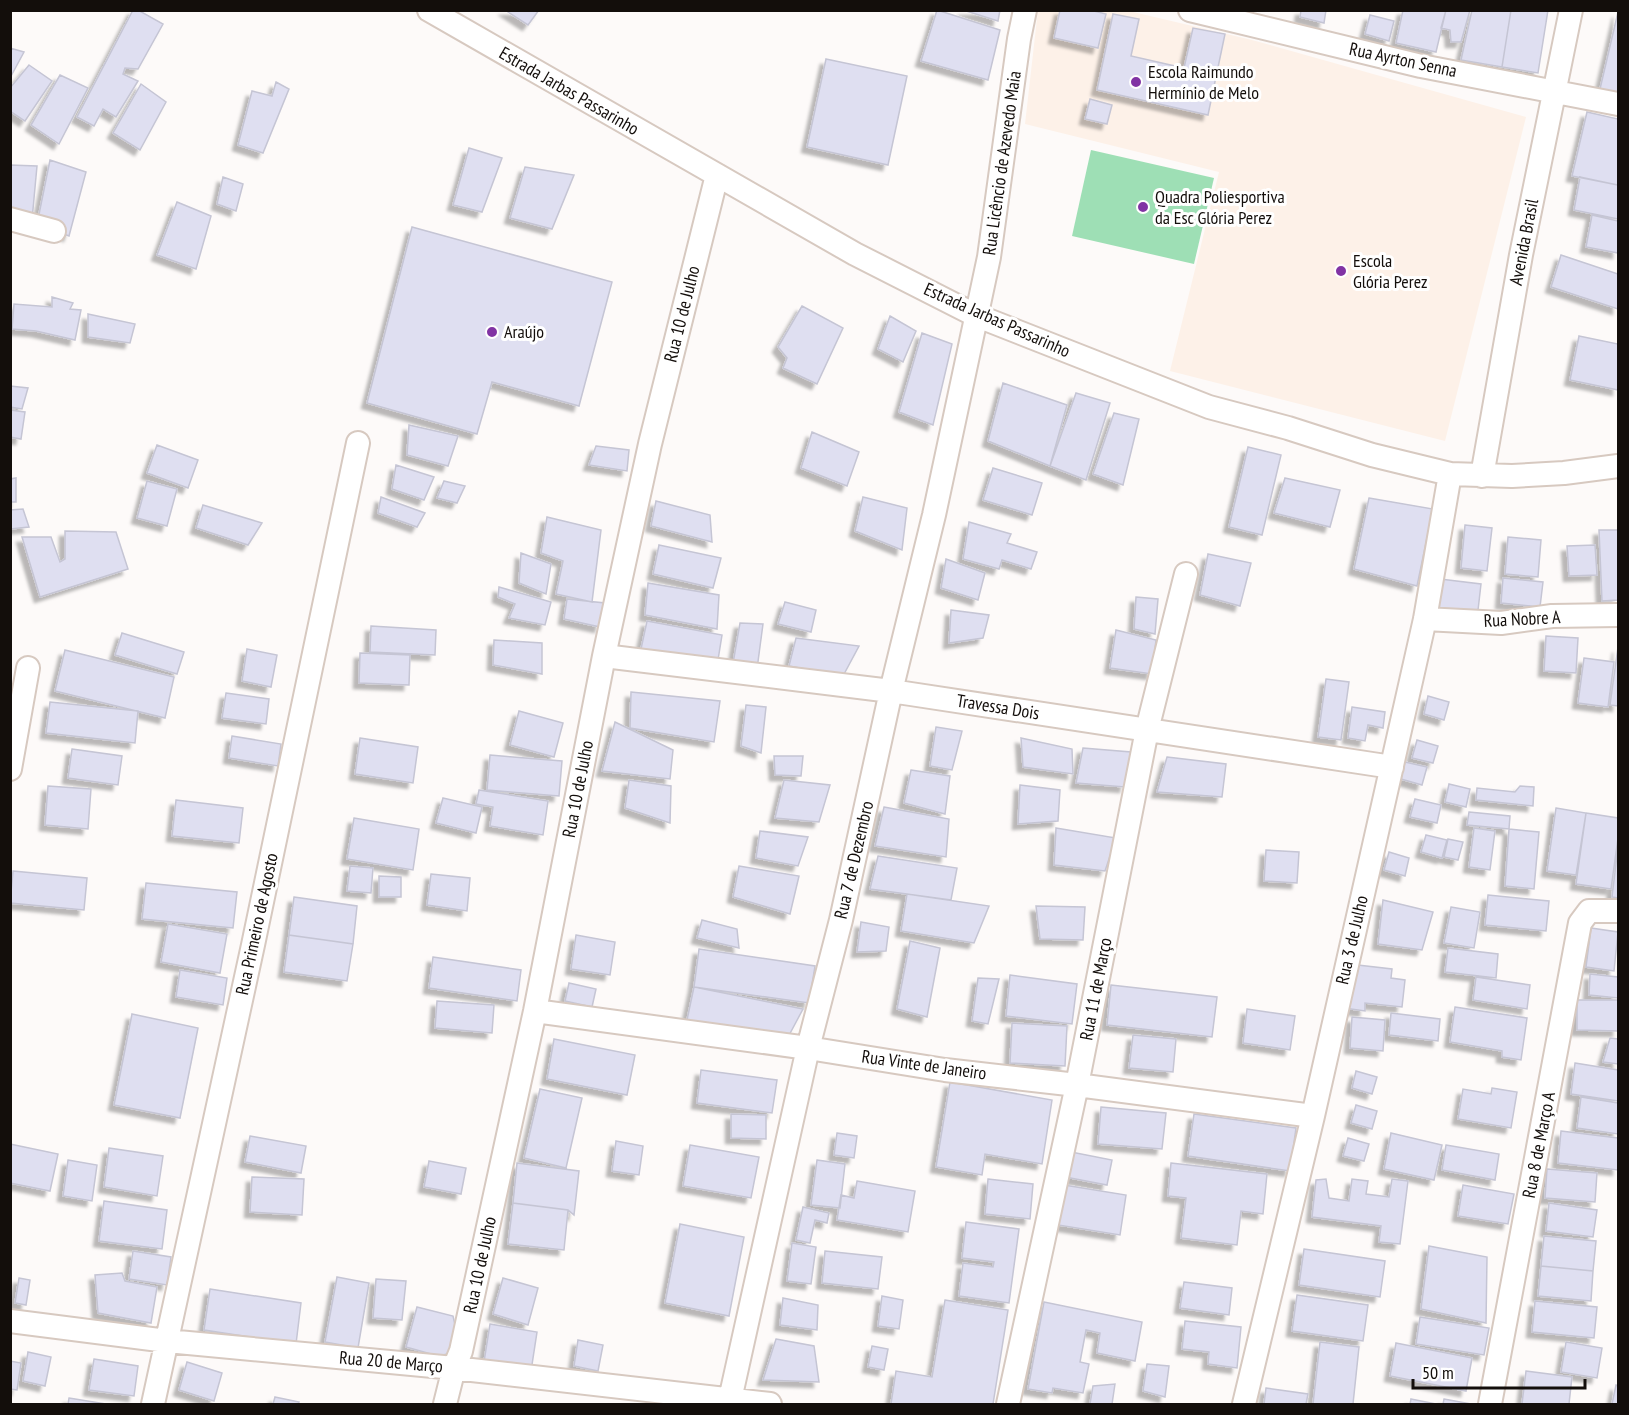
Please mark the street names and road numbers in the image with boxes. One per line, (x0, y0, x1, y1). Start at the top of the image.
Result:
street label: Rua Ayrton Senna (1347, 37, 1459, 82)
street label: Estrada Jarbas Passarinho (495, 41, 643, 140)
street label: Rua Licêncio de Azevedo Maia (977, 69, 1026, 257)
street label: Avenida Brasil (1504, 196, 1543, 287)
street label: Rua 10 de Julho (658, 263, 705, 364)
street label: Estrada Jarbas Passarinho (920, 277, 1074, 362)
street label: Rua Nobre A (1483, 605, 1561, 632)
street label: Travessa Dois (955, 689, 1041, 724)
street label: Rua 10 de Julho (557, 738, 598, 839)
street label: Rua 7 de Dezembro (829, 798, 878, 921)
street label: Rua Primeiro de Agosto (230, 851, 283, 997)
street label: Rua 3 de Julho (1330, 893, 1373, 987)
street label: Rua 11 de Março (1074, 935, 1117, 1042)
street label: Rua Vinte de Janeiro (860, 1044, 988, 1085)
street label: Rua 8 de Março A (1517, 1089, 1560, 1200)
street label: Rua 10 de Julho (458, 1214, 501, 1315)
street label: Rua 20 de Março (338, 1346, 444, 1378)

